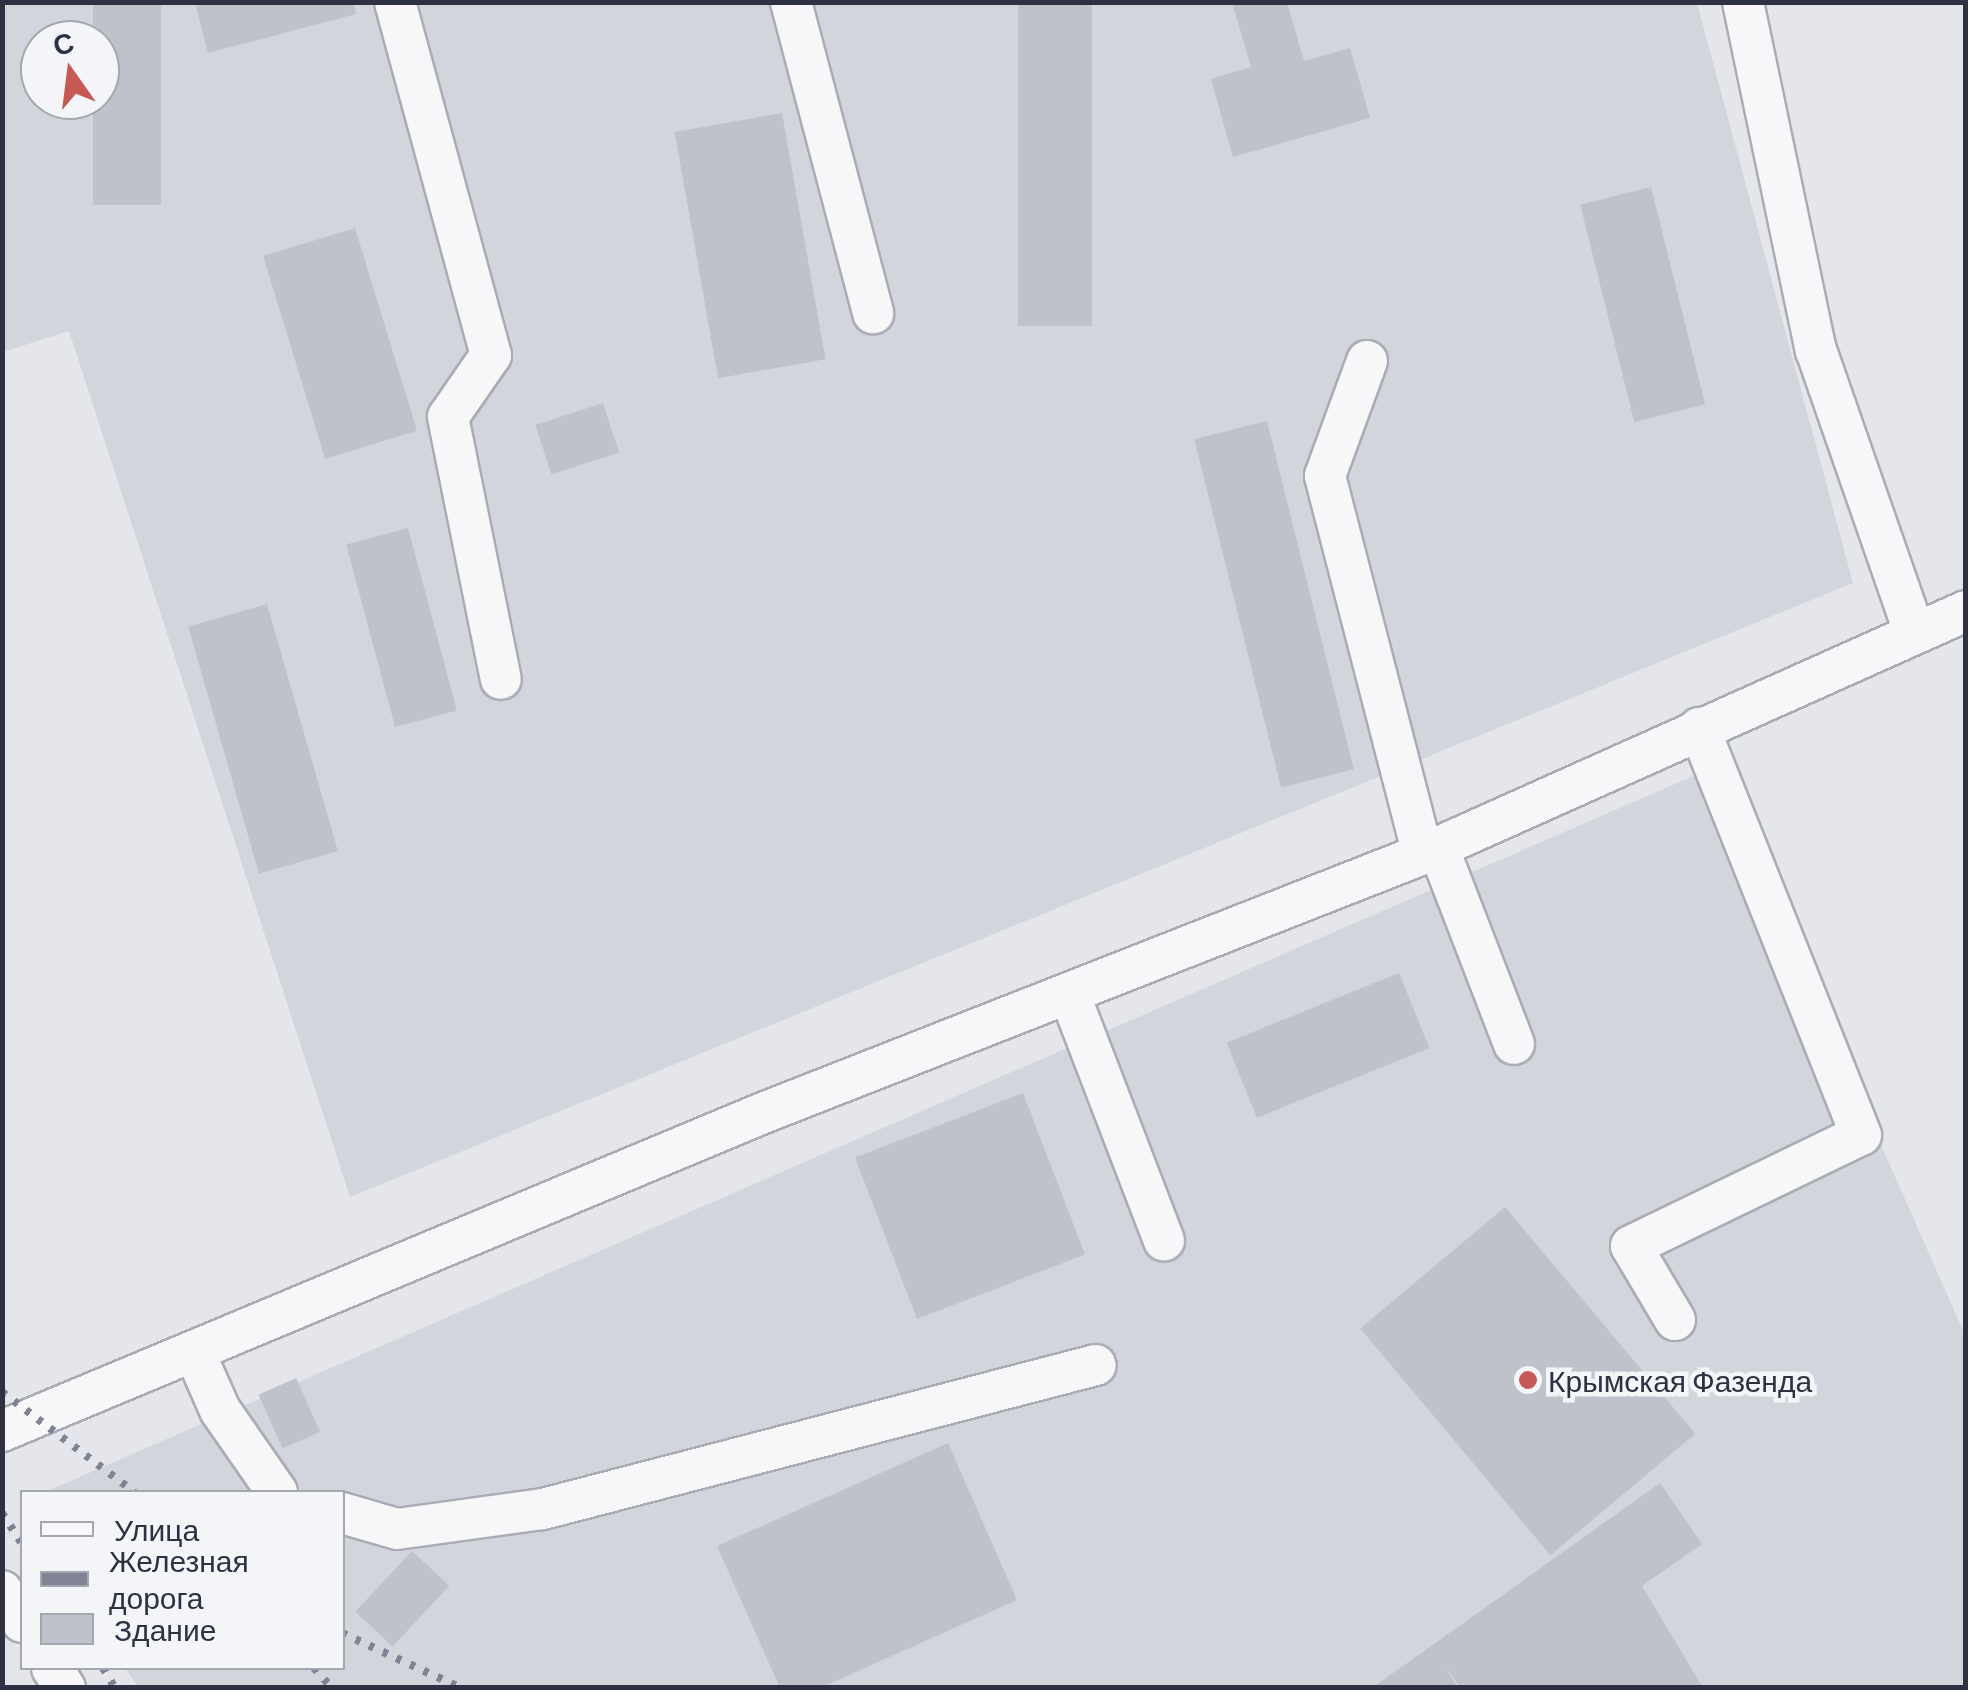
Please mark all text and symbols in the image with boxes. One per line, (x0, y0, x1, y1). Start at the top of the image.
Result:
north arrow (20, 20, 120, 120)
text: С (49, 24, 77, 62)
place label: Крымская Фазенда (1548, 1362, 1812, 1398)
marker: Крымская Фазенда (1517, 1369, 1539, 1391)
legend (20, 1490, 345, 1670)
text: Улица (114, 1511, 199, 1547)
text: Железная дорога (109, 1542, 249, 1615)
text: Здание (114, 1611, 216, 1647)

